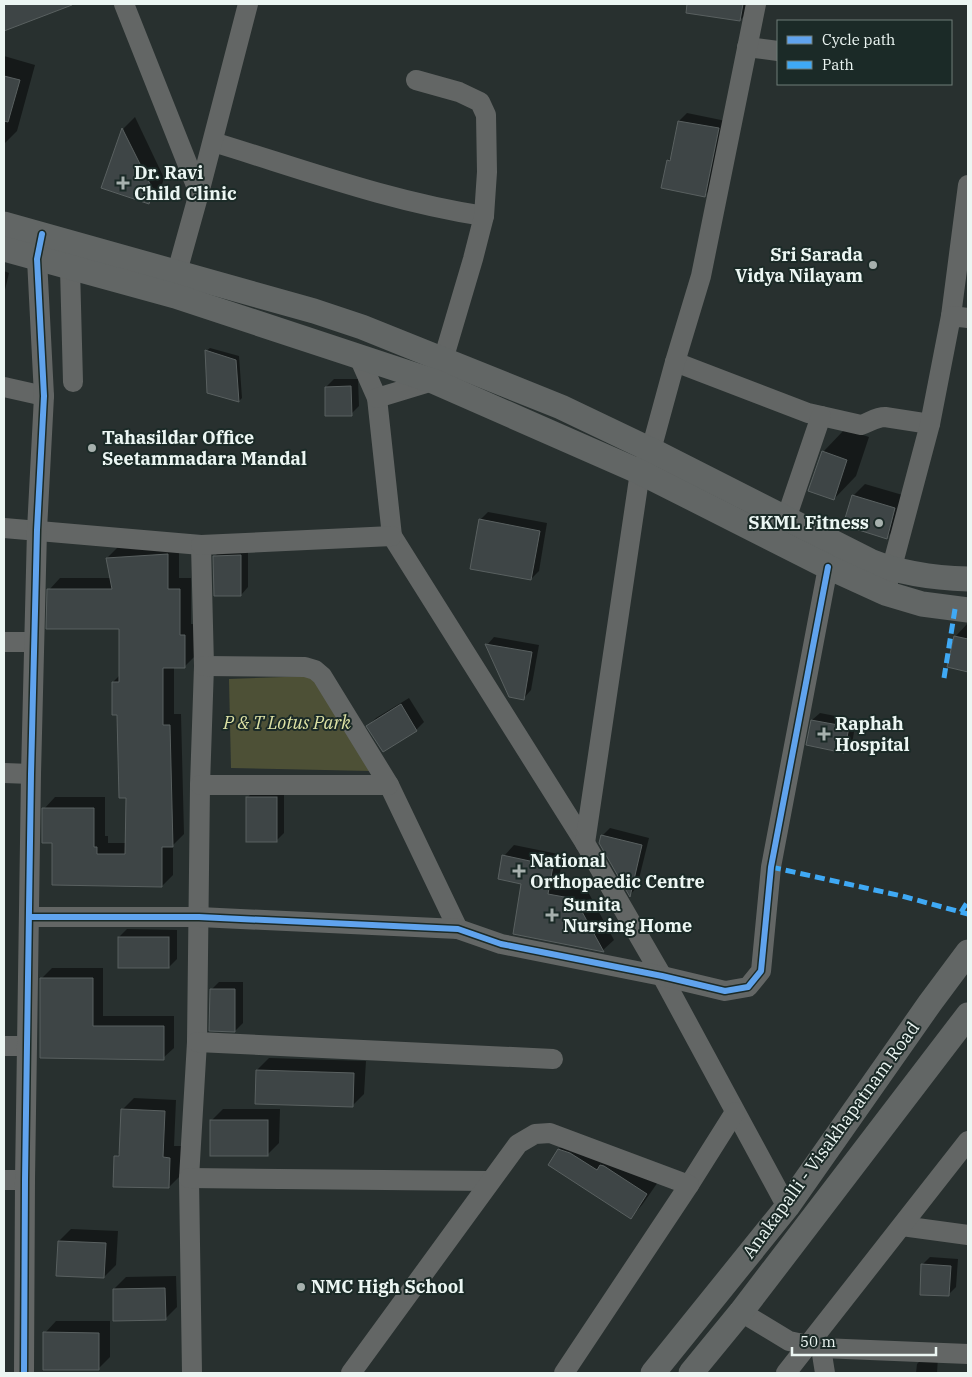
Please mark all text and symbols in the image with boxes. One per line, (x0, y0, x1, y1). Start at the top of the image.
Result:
legend (777, 20, 952, 85)
text: Cycle path (822, 30, 895, 49)
text: Path (822, 55, 854, 74)
place label: Dr. Ravi Child Clinic (134, 161, 237, 205)
marker: Dr. Ravi Child Clinic (116, 176, 130, 190)
place label: Sri Sarada Vidya Nilayam (735, 243, 864, 287)
marker: Sri Sarada Vidya Nilayam (867, 259, 879, 271)
place label: Tahasildar Office Seetammadara Mandal (102, 426, 307, 470)
marker: Tahasildar Office Seetammadara Mandal (86, 442, 98, 454)
place label: SKML Fitness (748, 511, 869, 534)
marker: SKML Fitness (873, 517, 885, 529)
park label: P & T Lotus Park (222, 711, 351, 734)
place label: Raphah Hospital (835, 712, 910, 756)
marker: Raphah Hospital (817, 727, 831, 741)
place label: National Orthopaedic Centre (530, 849, 705, 893)
marker: National Orthopaedic Centre (512, 864, 526, 878)
place label: Sunita Nursing Home (563, 893, 692, 937)
marker: Sunita Nursing Home (545, 908, 559, 922)
street label: Anakapalli - Visakhapatnam Road (737, 1017, 924, 1263)
place label: NMC High School (311, 1275, 464, 1298)
marker: NMC High School (295, 1281, 307, 1293)
scale bar (792, 1324, 936, 1356)
text: 50 m (800, 1332, 836, 1351)

